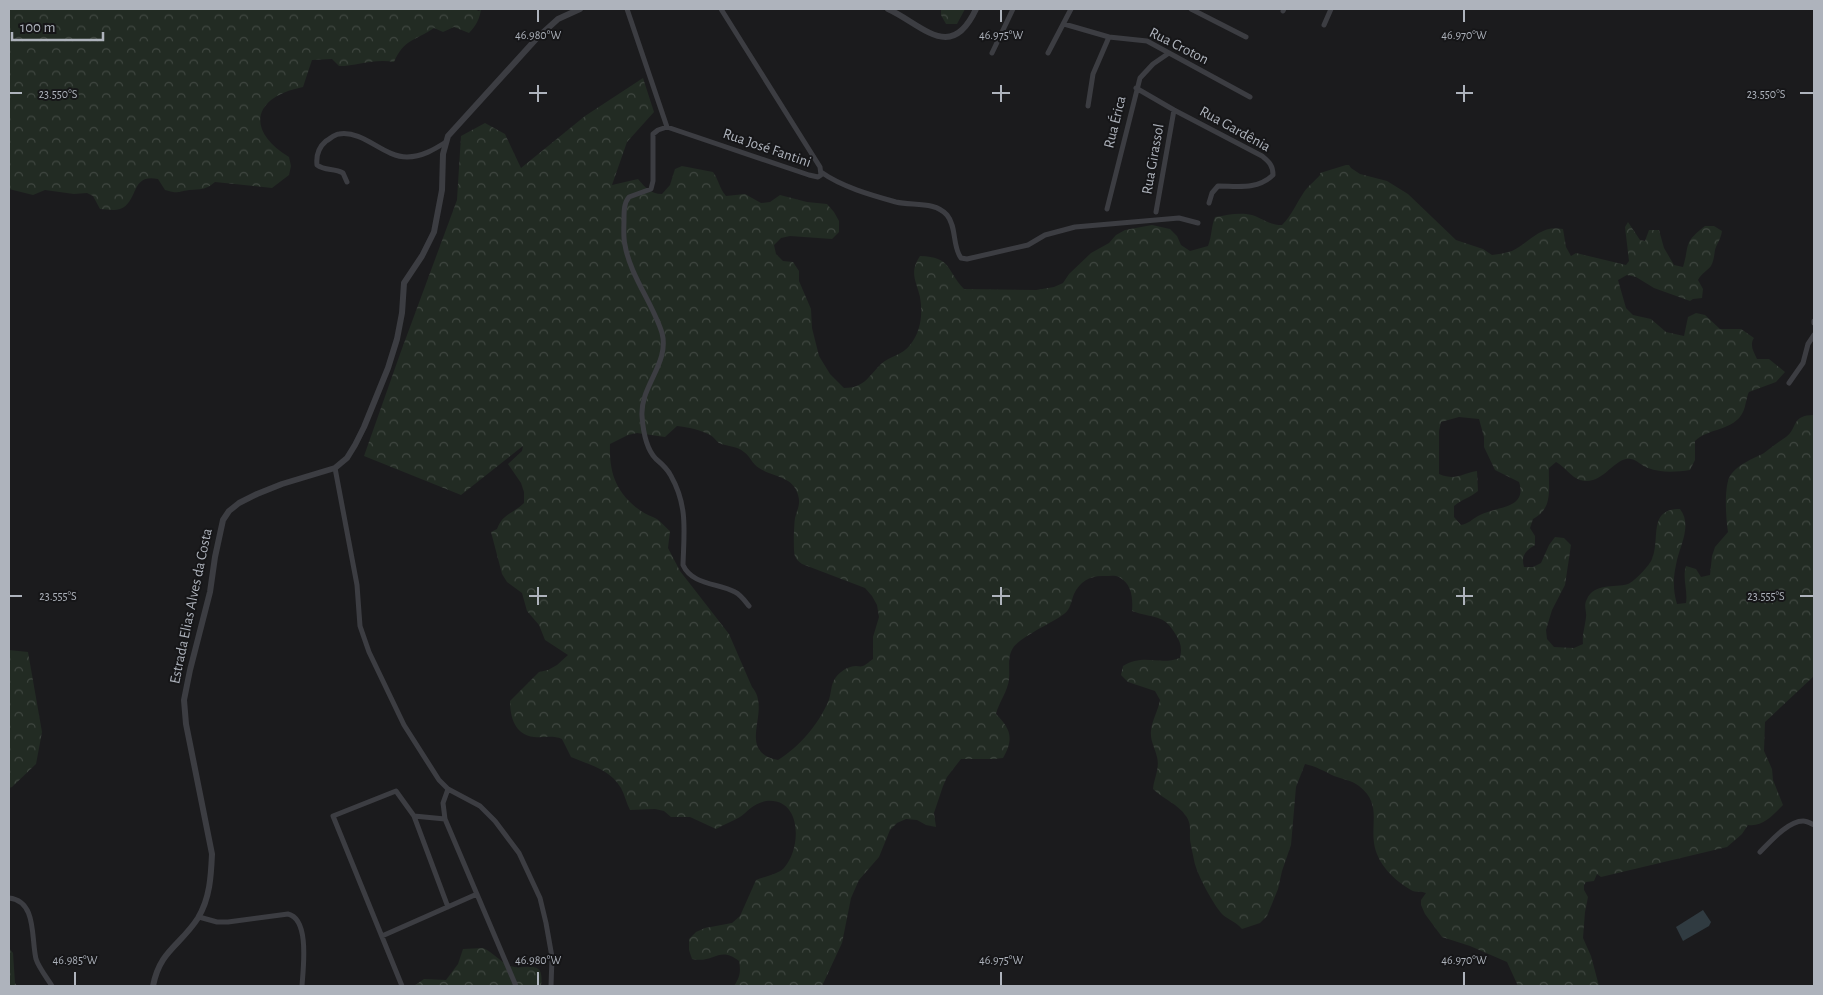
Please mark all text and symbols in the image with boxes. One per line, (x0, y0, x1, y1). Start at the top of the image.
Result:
scale bar (12, 10, 104, 42)
text: 100 m (20, 20, 55, 35)
street label: Rua Croton (1147, 25, 1211, 67)
text: 46.980°W (515, 29, 561, 41)
text: 46.975°W (979, 29, 1023, 41)
text: 46.970°W (1441, 29, 1487, 41)
text: 23.550°S (39, 88, 78, 100)
text: 23.550°S (1747, 88, 1786, 100)
street label: Rua Érica (1099, 94, 1129, 150)
street label: Rua Gardênia (1197, 103, 1273, 155)
street label: Rua Girassol (1139, 122, 1167, 196)
street label: Rua José Fantini (721, 126, 813, 170)
street label: Estrada Elias Alves da Costa (167, 527, 215, 685)
text: 23.555°S (39, 590, 77, 602)
text: 23.555°S (1747, 590, 1785, 602)
text: 46.985°W (53, 954, 98, 966)
text: 46.980°W (515, 954, 561, 966)
text: 46.975°W (979, 954, 1023, 966)
text: 46.970°W (1441, 954, 1487, 966)

